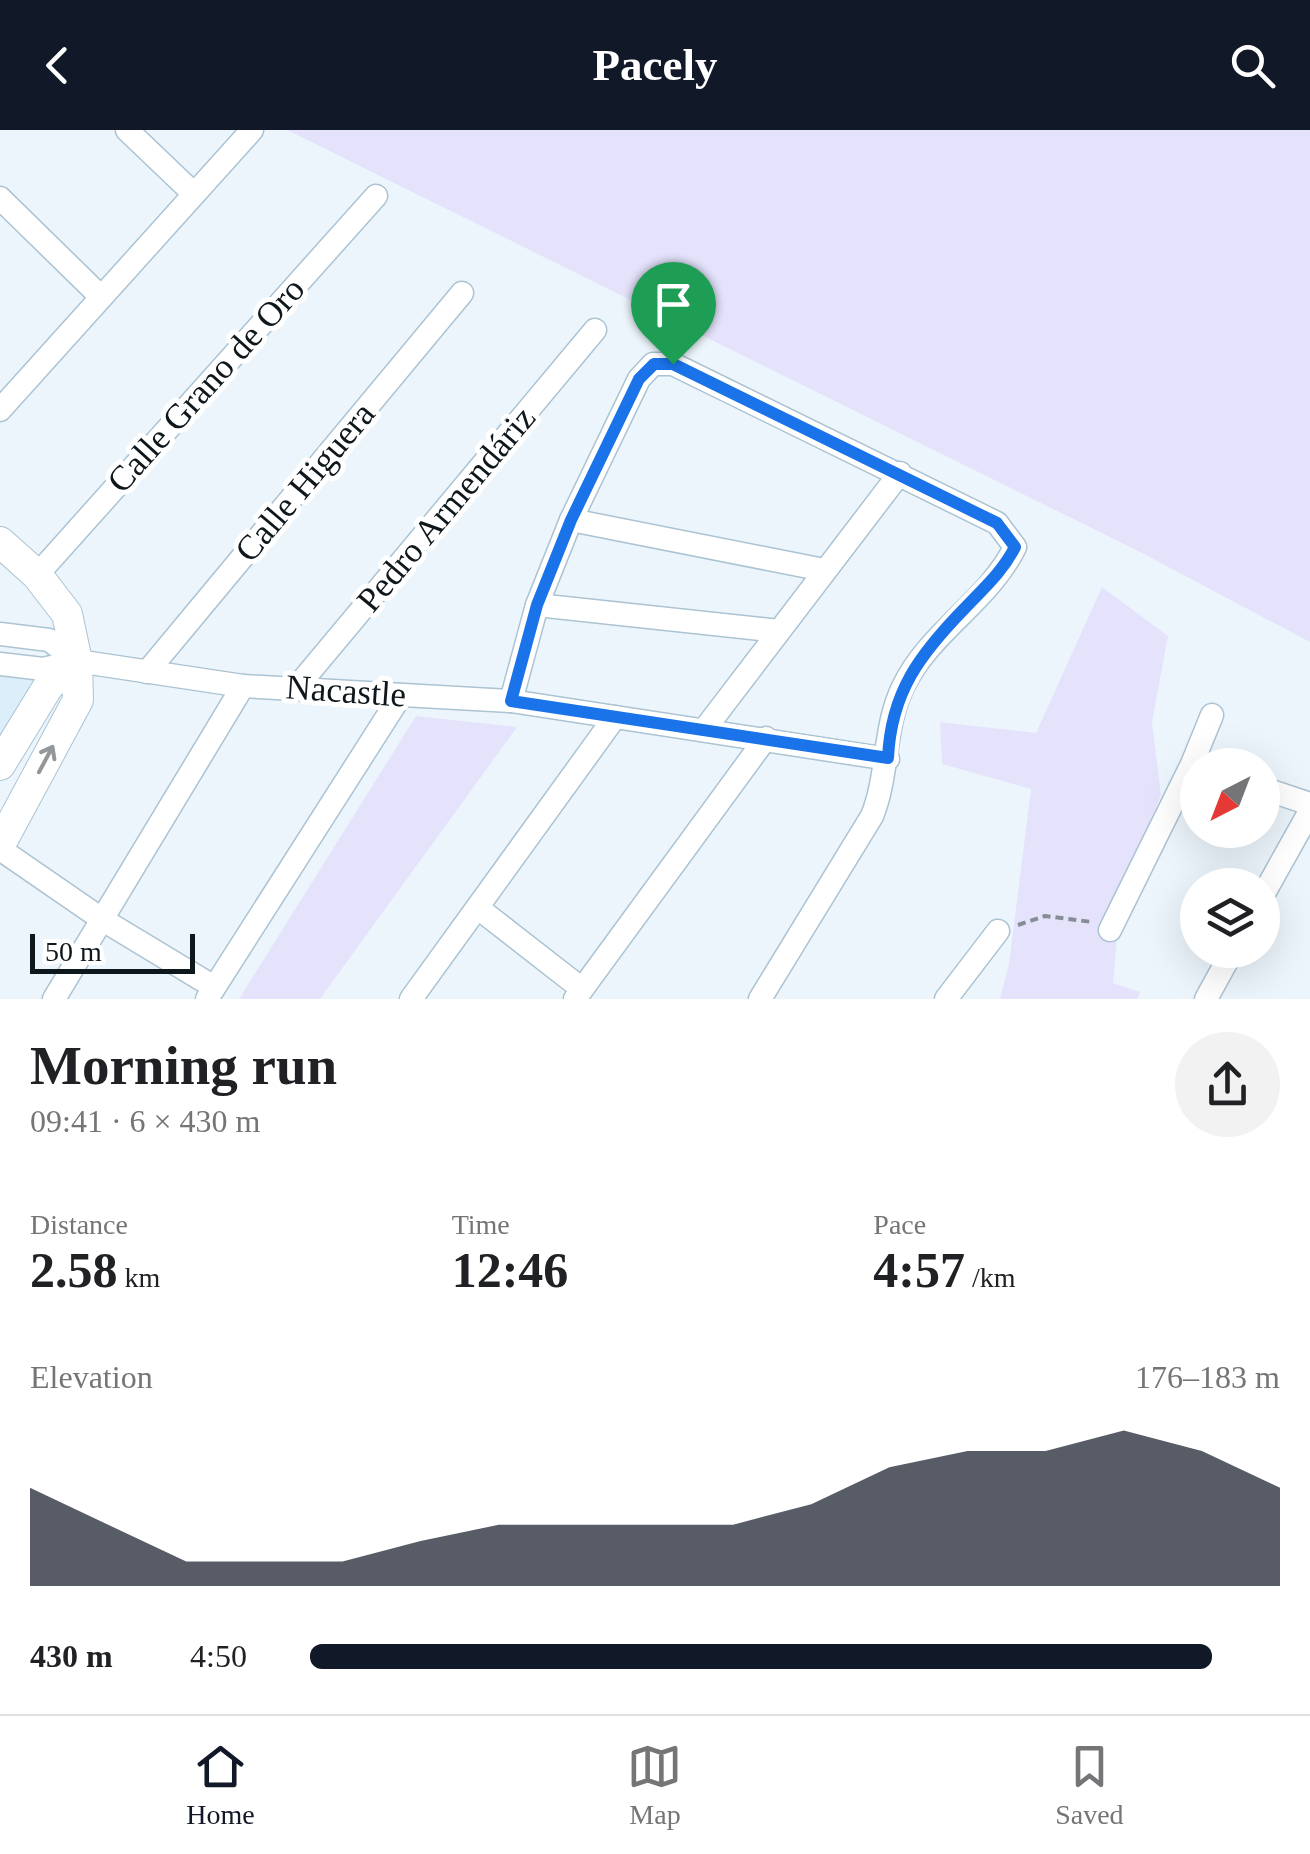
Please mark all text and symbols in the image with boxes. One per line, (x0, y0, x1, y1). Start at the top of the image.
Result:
icon: back (30, 38, 85, 93)
icon: search (1225, 38, 1280, 93)
text: Pacely (593, 40, 717, 90)
pin (631, 262, 716, 365)
street label: Calle Grano de Oro (99, 270, 313, 500)
icon: arrive (646, 277, 701, 332)
street label: Calle Higuera (227, 394, 383, 569)
street label: Pedro Armendáriz (349, 399, 543, 619)
street label: Nacastle (285, 667, 407, 715)
one-way arrow (37, 745, 56, 775)
north arrow (1180, 748, 1280, 848)
map controls (1180, 748, 1280, 968)
button: layers (1180, 868, 1280, 968)
scale bar (30, 929, 195, 974)
text: 50 m (45, 936, 102, 967)
button: share (1175, 1032, 1280, 1137)
text: Morning run (30, 1035, 337, 1096)
text: 09:41 · 6 × 430 m (30, 1103, 260, 1139)
text: Distance (30, 1209, 128, 1240)
text: Time (452, 1209, 510, 1240)
text: Pace (873, 1209, 926, 1240)
text: 2.58 (30, 1242, 118, 1298)
text: 12:46 (452, 1242, 568, 1298)
text: 4:57 (873, 1242, 965, 1298)
text: km (118, 1262, 160, 1293)
text: /km (965, 1262, 1016, 1293)
text: Elevation (30, 1359, 153, 1395)
text: 176–183 m (1135, 1359, 1280, 1395)
text: 430 m (30, 1638, 113, 1674)
text: 4:50 (190, 1638, 247, 1674)
tab: Home (186, 1739, 255, 1831)
tab: Map (627, 1739, 682, 1831)
tab: Saved (1055, 1739, 1124, 1831)

